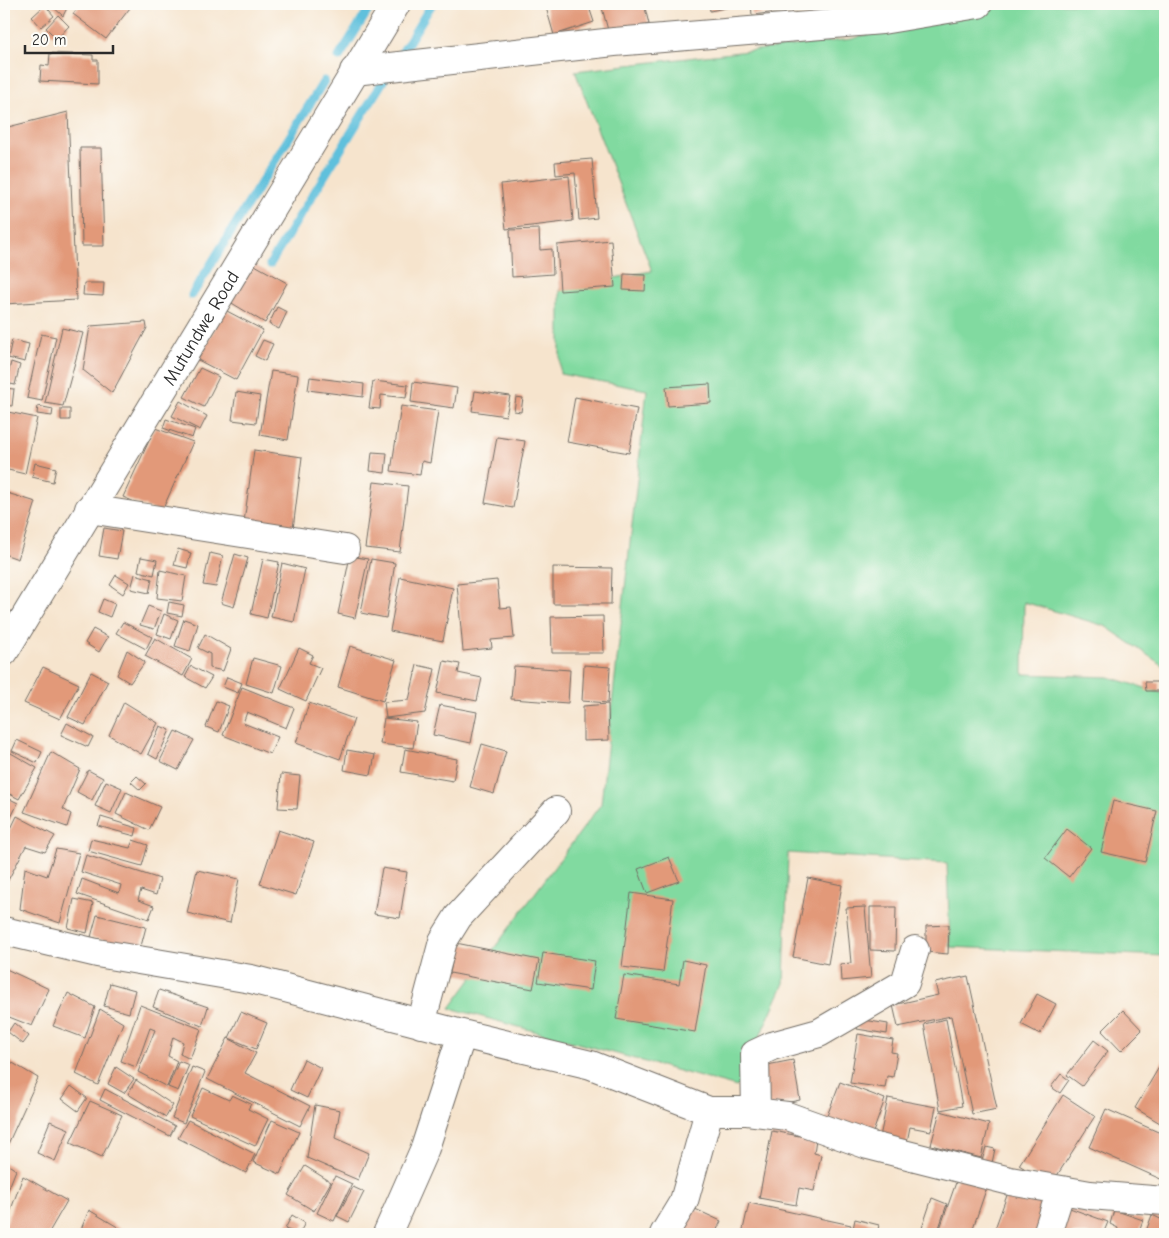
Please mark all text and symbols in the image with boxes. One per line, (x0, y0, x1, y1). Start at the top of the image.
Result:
scale bar (25, 22, 112, 54)
text: 20 m (32, 31, 66, 49)
street label: Mutundwe Road (158, 267, 244, 389)

